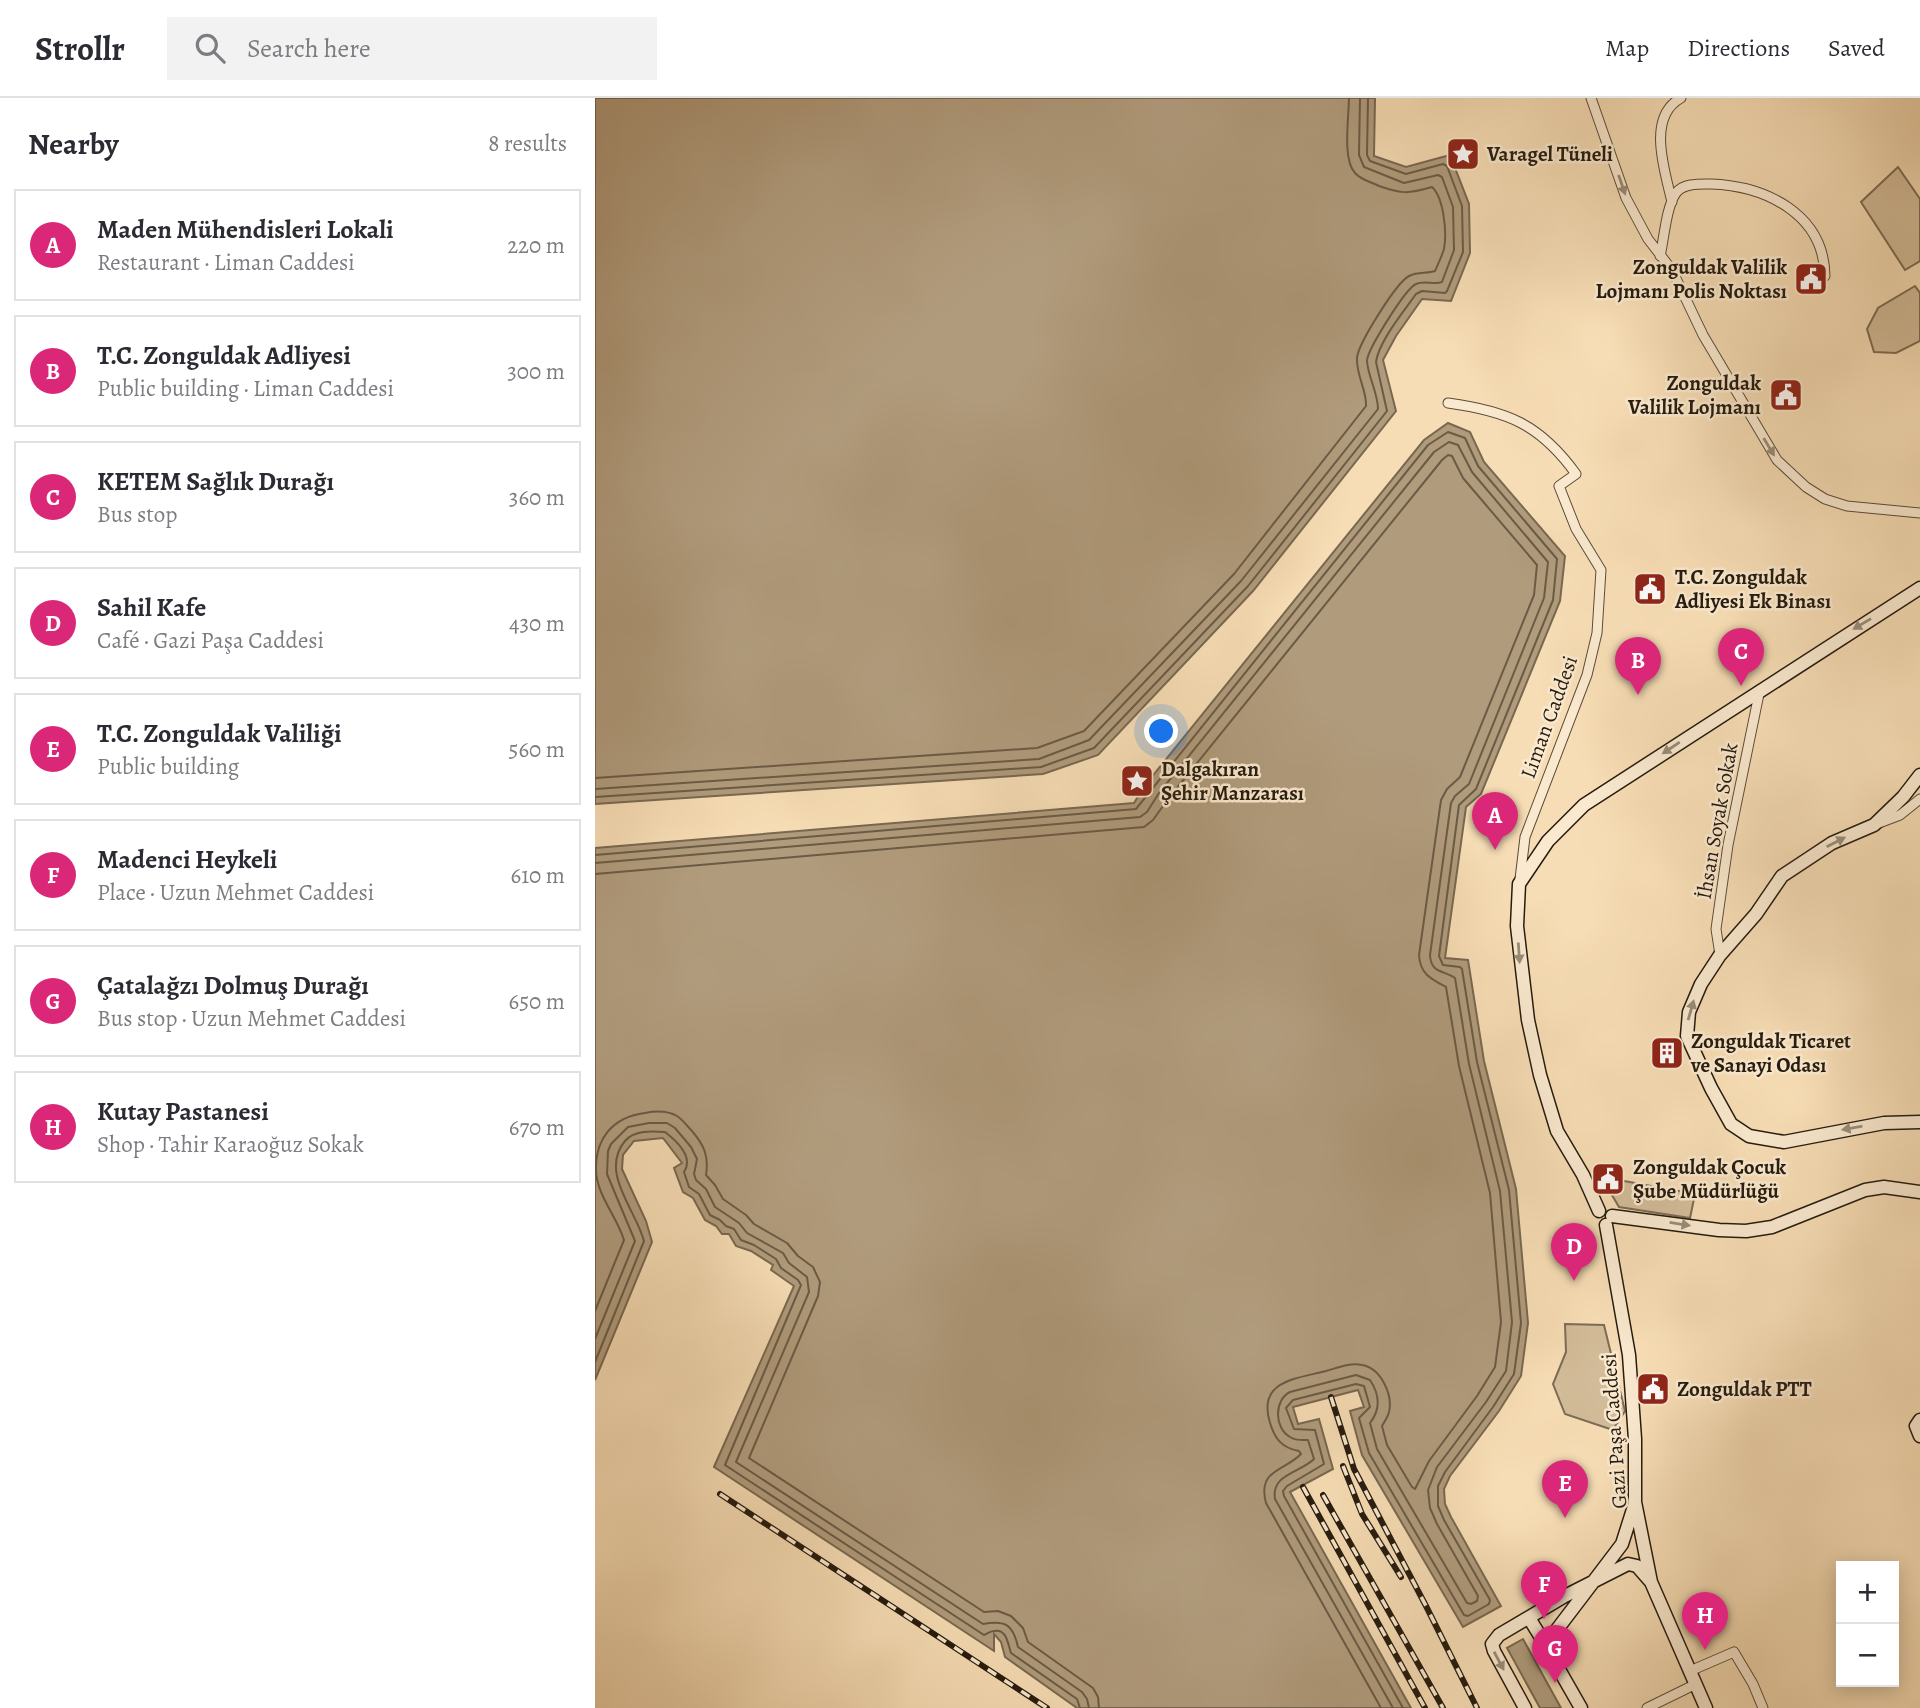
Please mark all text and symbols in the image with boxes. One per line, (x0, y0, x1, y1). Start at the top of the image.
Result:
search box (167, 17, 657, 80)
text: Strollr (35, 26, 125, 71)
icon: search (191, 29, 229, 67)
text: Search here (247, 31, 371, 66)
text: Map (1605, 32, 1649, 64)
text: Directions (1687, 32, 1790, 64)
text: Saved (1828, 32, 1885, 64)
text: Nearby (28, 124, 119, 164)
text: 8 results (488, 128, 567, 159)
place icon: Varagel Tüneli (1444, 135, 1482, 173)
place label: Varagel Tüneli (1486, 140, 1613, 168)
one-way arrow (1617, 175, 1628, 196)
text: Maden Mühendisleri Lokali (97, 212, 394, 247)
text: A (46, 230, 60, 261)
text: 220 m (507, 230, 565, 261)
text: Restaurant · Liman Caddesi (97, 247, 355, 278)
place label: Zonguldak Valilik Lojmanı Polis Noktası (1595, 253, 1787, 305)
public building icon: Zonguldak Valilik Lojmanı Polis Noktası (1792, 260, 1830, 298)
text: T.C. Zonguldak Adliyesi (97, 338, 351, 373)
text: B (46, 356, 60, 387)
text: 300 m (507, 356, 565, 387)
place label: Zonguldak Valilik Lojmanı (1627, 369, 1761, 421)
text: Public building · Liman Caddesi (97, 373, 394, 404)
public building icon: Zonguldak Valilik Lojmanı (1767, 376, 1805, 414)
one-way arrow (1763, 437, 1776, 456)
text: KETEM Sağlık Durağı (97, 464, 334, 499)
text: C (46, 482, 60, 513)
text: 360 m (509, 482, 565, 513)
text: Bus stop (97, 499, 177, 530)
place label: T.C. Zonguldak Adliyesi Ek Binası (1674, 563, 1831, 615)
public building icon: T.C. Zonguldak Adliyesi Ek Binası (1631, 570, 1669, 608)
text: Sahil Kafe (97, 590, 206, 625)
text: D (45, 608, 61, 639)
text: 430 m (509, 608, 565, 639)
one-way arrow (1853, 618, 1872, 631)
text: Café · Gazi Paşa Caddesi (97, 625, 324, 656)
pin: C (1718, 628, 1764, 686)
pin: B (1615, 637, 1661, 695)
street label: Liman Caddesi (1514, 652, 1584, 782)
your location (1144, 714, 1178, 748)
text: T.C. Zonguldak Valiliği (97, 716, 342, 751)
text: E (46, 734, 60, 765)
text: 560 m (509, 734, 565, 765)
street label: İhsan Soyak Sokak (1689, 740, 1745, 901)
one-way arrow (1662, 741, 1681, 754)
text: Public building (97, 751, 239, 782)
place label: Dalgakıran Şehir Manzarası (1161, 755, 1304, 807)
place icon: Dalgakıran Şehir Manzarası (1118, 762, 1156, 800)
pin: A (1472, 792, 1518, 850)
one-way arrow (1827, 836, 1847, 848)
text: Madenci Heykeli (97, 842, 277, 877)
text: F (47, 860, 59, 891)
text: 610 m (511, 860, 565, 891)
text: Place · Uzun Mehmet Caddesi (97, 877, 374, 908)
one-way arrow (1514, 942, 1525, 964)
text: Çatalağzı Dolmuş Durağı (97, 968, 369, 1003)
text: G (45, 986, 61, 1017)
text: 650 m (509, 986, 565, 1017)
one-way arrow (1687, 999, 1697, 1020)
text: Bus stop · Uzun Mehmet Caddesi (97, 1003, 406, 1034)
place label: Zonguldak Ticaret ve Sanayi Odası (1690, 1027, 1851, 1079)
building icon: Zonguldak Ticaret ve Sanayi Odası (1648, 1034, 1686, 1072)
text: Kutay Pastanesi (97, 1094, 269, 1129)
text: H (44, 1112, 62, 1143)
text: 670 m (509, 1112, 565, 1143)
one-way arrow (1841, 1123, 1863, 1134)
text: Shop · Tahir Karaoğuz Sokak (97, 1129, 364, 1160)
place label: Zonguldak Çocuk Şube Müdürlüğü (1633, 1153, 1786, 1205)
public building icon: Zonguldak Çocuk Şube Müdürlüğü (1589, 1160, 1627, 1198)
one-way arrow (1669, 1219, 1691, 1230)
pin: D (1551, 1223, 1597, 1281)
street label: Gazi Paşa Caddesi (1595, 1352, 1633, 1510)
public building icon: Zonguldak PTT (1634, 1370, 1672, 1408)
place label: Zonguldak PTT (1677, 1375, 1812, 1403)
pin: E (1542, 1460, 1588, 1518)
pin: F (1521, 1561, 1567, 1619)
map controls (1836, 1561, 1899, 1687)
button: + (1836, 1561, 1899, 1624)
pin: H (1682, 1592, 1728, 1650)
button: − (1836, 1624, 1899, 1687)
pin: G (1532, 1625, 1578, 1683)
one-way arrow (1493, 1651, 1505, 1671)

